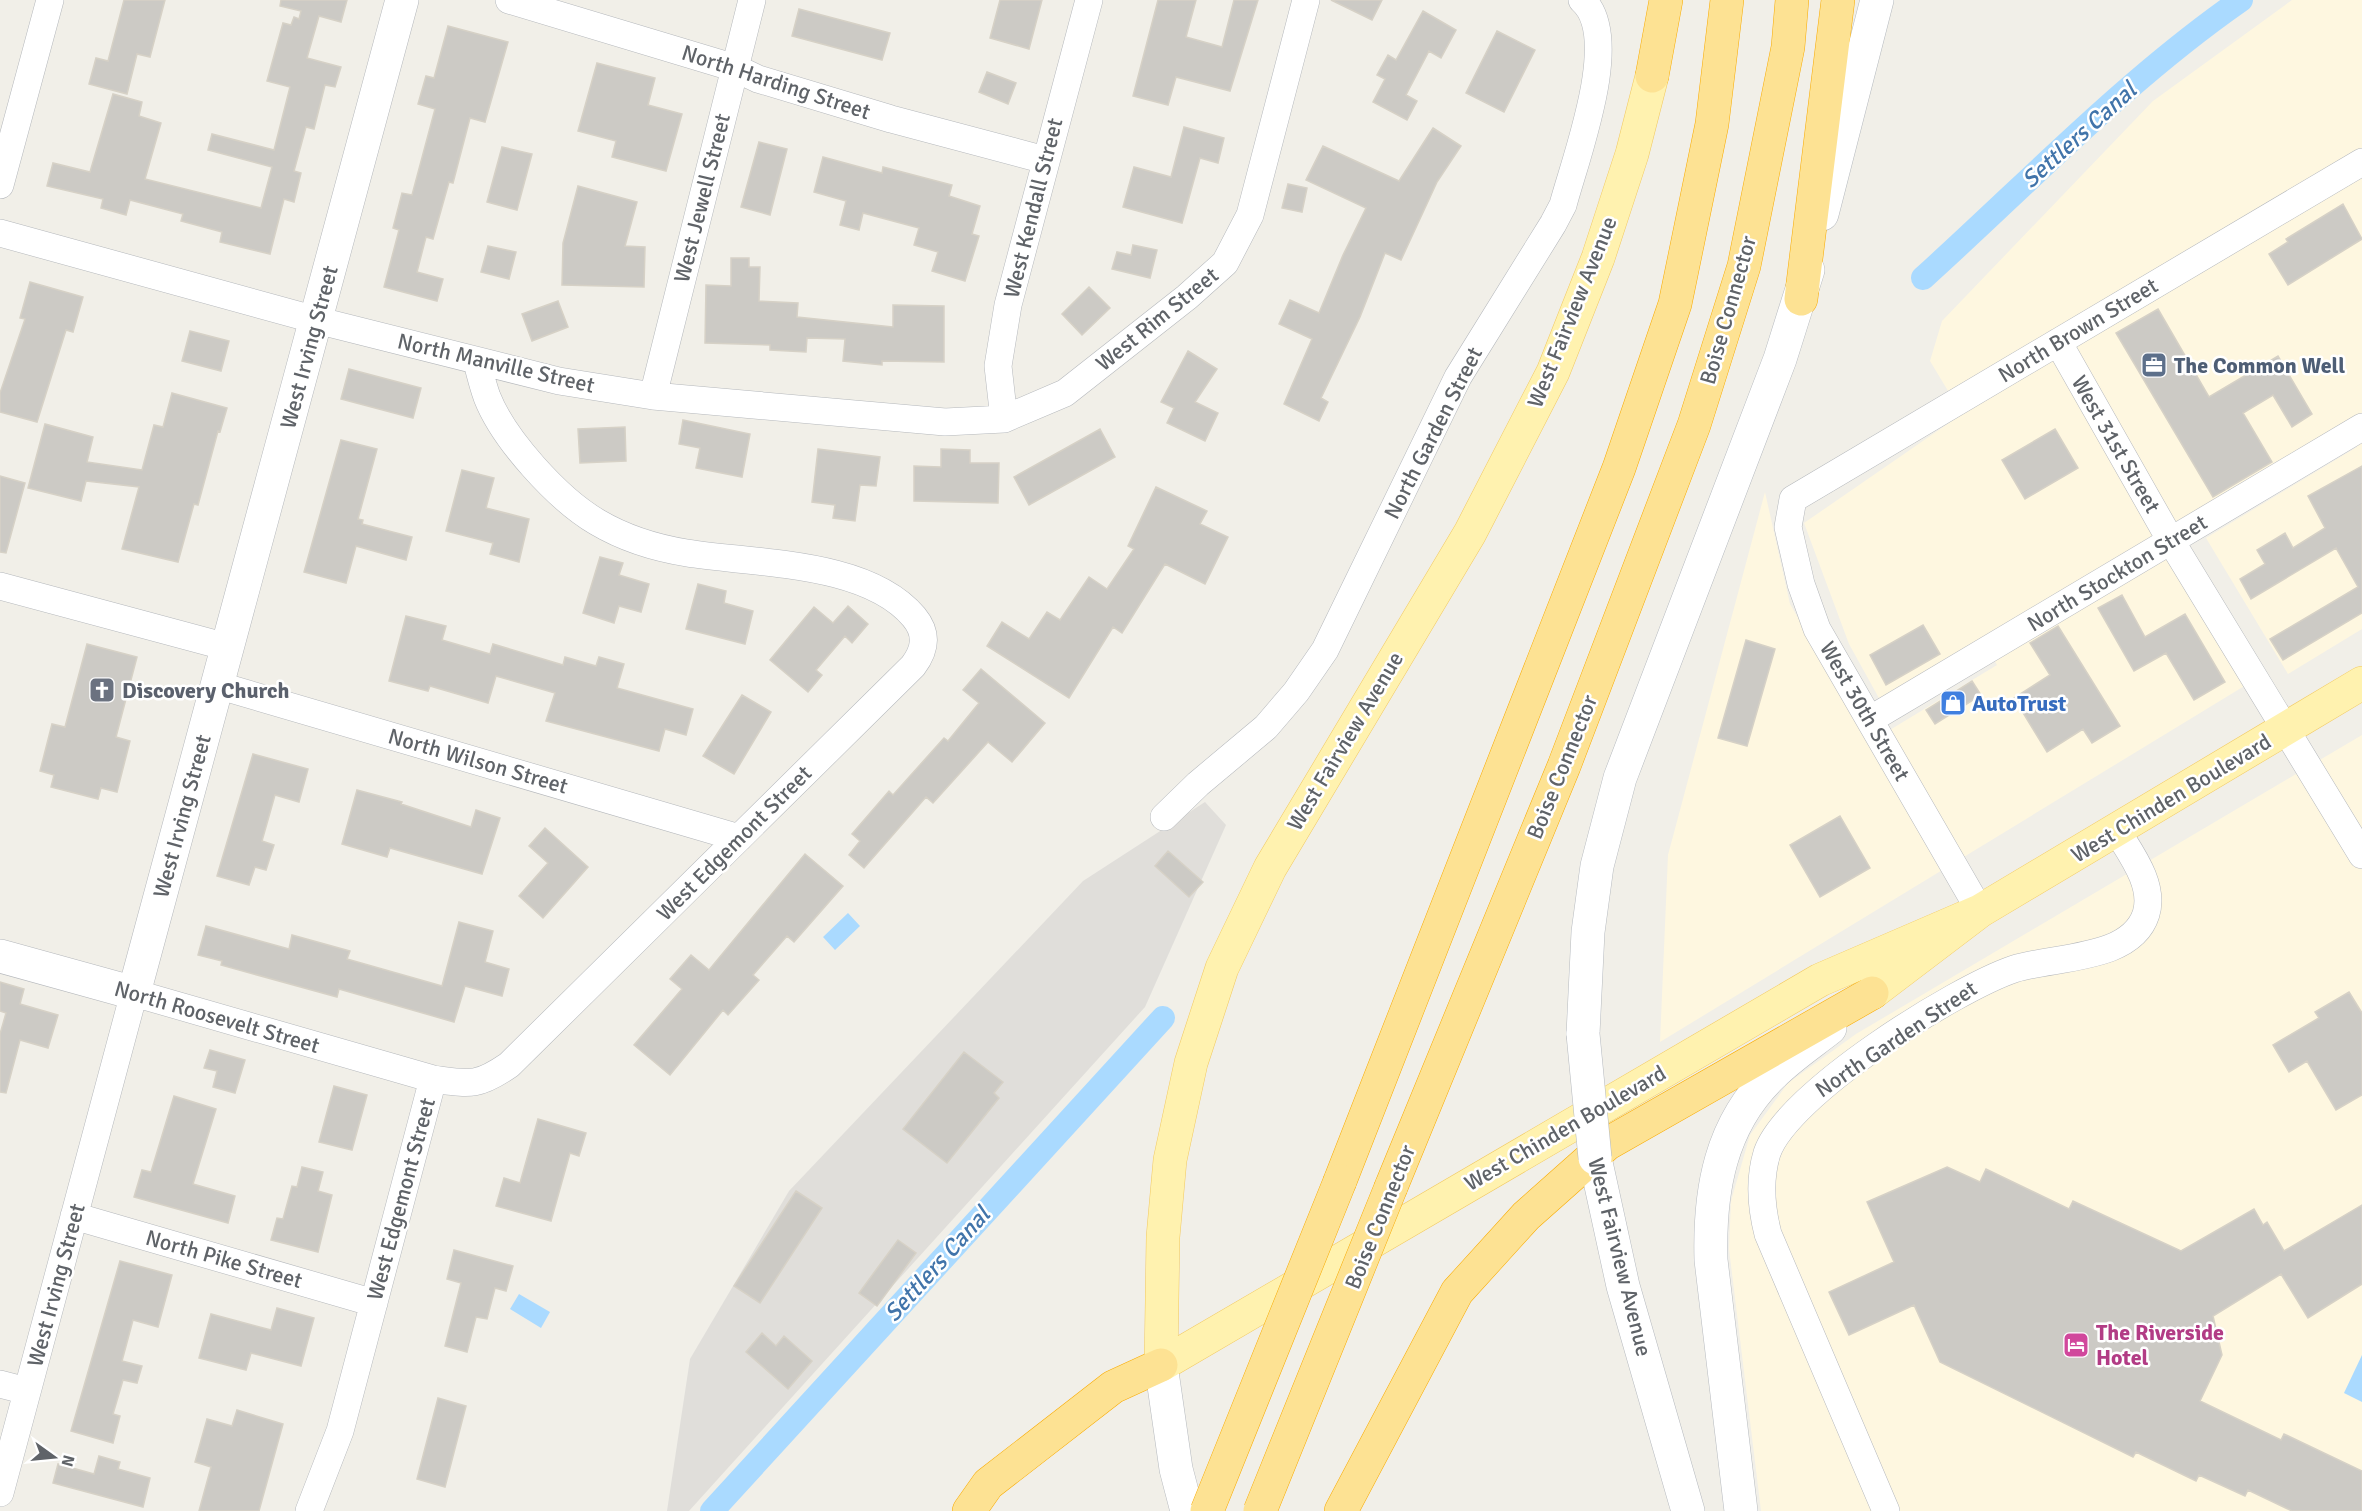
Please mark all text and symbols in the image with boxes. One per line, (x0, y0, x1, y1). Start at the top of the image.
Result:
street label: North Harding Street (678, 39, 874, 125)
water label: Settlers Canal (2015, 74, 2144, 194)
street label: West Jewell Street (668, 110, 736, 285)
street label: West Kendall Street (998, 115, 1068, 301)
street label: West Fairview Avenue (1521, 213, 1623, 411)
street label: Boise Connector (1694, 233, 1762, 387)
street label: West Rim Street (1090, 261, 1224, 377)
street label: West Irving Street (274, 262, 344, 431)
street label: North Brown Street (1993, 272, 2163, 388)
street label: North Manville Street (395, 327, 597, 399)
street label: North Garden Street (1378, 342, 1488, 524)
office icon: The Common Well (2139, 350, 2169, 380)
place label: The Common Well (2174, 352, 2345, 379)
street label: West 31st Street (2066, 370, 2166, 518)
street label: North Stockton Street (2022, 508, 2212, 637)
street label: West 30th Street (1814, 636, 1916, 786)
street label: West Fairview Avenue (1281, 647, 1409, 835)
church icon: Discovery Church (87, 675, 117, 705)
place label: Discovery Church (122, 677, 289, 704)
shop icon: AutoTrust (1938, 688, 1968, 718)
place label: AutoTrust (1972, 690, 2066, 717)
street label: Boise Connector (1521, 691, 1603, 843)
street label: North Wilson Street (385, 722, 571, 800)
street label: West Chinden Boulevard (2066, 728, 2276, 868)
street label: West Irving Street (147, 731, 217, 900)
street label: West Edgemont Street (651, 760, 817, 926)
street label: North Roosevelt Street (111, 975, 323, 1059)
street label: North Garden Street (1810, 975, 1982, 1103)
street label: West Chinden Boulevard (1459, 1059, 1671, 1197)
street label: West Edgemont Street (361, 1095, 441, 1303)
street label: Boise Connector (1339, 1141, 1421, 1293)
street label: West Fairview Avenue (1582, 1155, 1658, 1359)
water label: Settlers Canal (878, 1199, 998, 1328)
street label: West Irving Street (21, 1200, 91, 1369)
street label: North Pike Street (143, 1224, 306, 1294)
place label: The Riverside Hotel (2096, 1319, 2224, 1371)
hotel icon: The Riverside Hotel (2061, 1330, 2091, 1360)
north arrow (24, 1427, 84, 1487)
text: N (56, 1453, 79, 1469)

